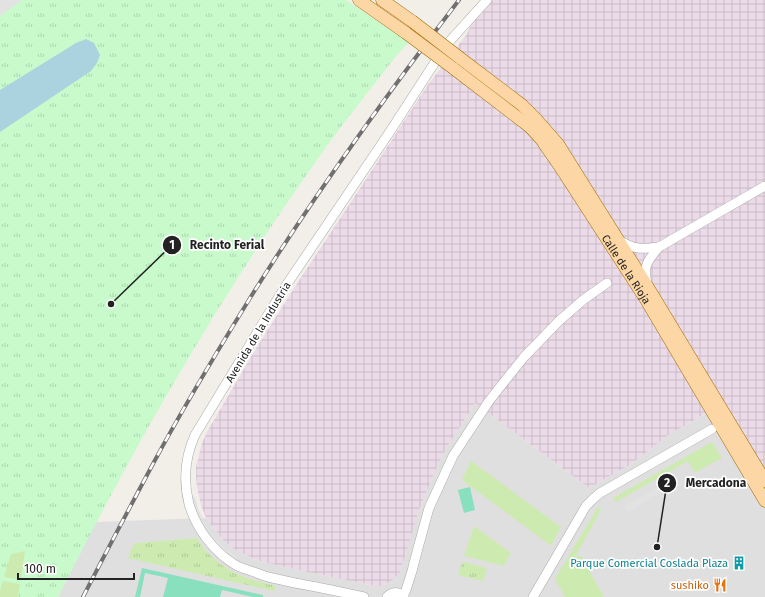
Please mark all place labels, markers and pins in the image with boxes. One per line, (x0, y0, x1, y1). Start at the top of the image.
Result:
callout: Recinto Ferial (162, 233, 272, 257)
callout: Mercadona (657, 471, 754, 495)
building icon: Parque Comercial Coslada Plaza (731, 555, 747, 571)
place label: Parque Comercial Coslada Plaza (570, 557, 728, 570)
restaurant icon: sushiko (712, 577, 728, 593)
place label: sushiko (671, 579, 709, 592)

